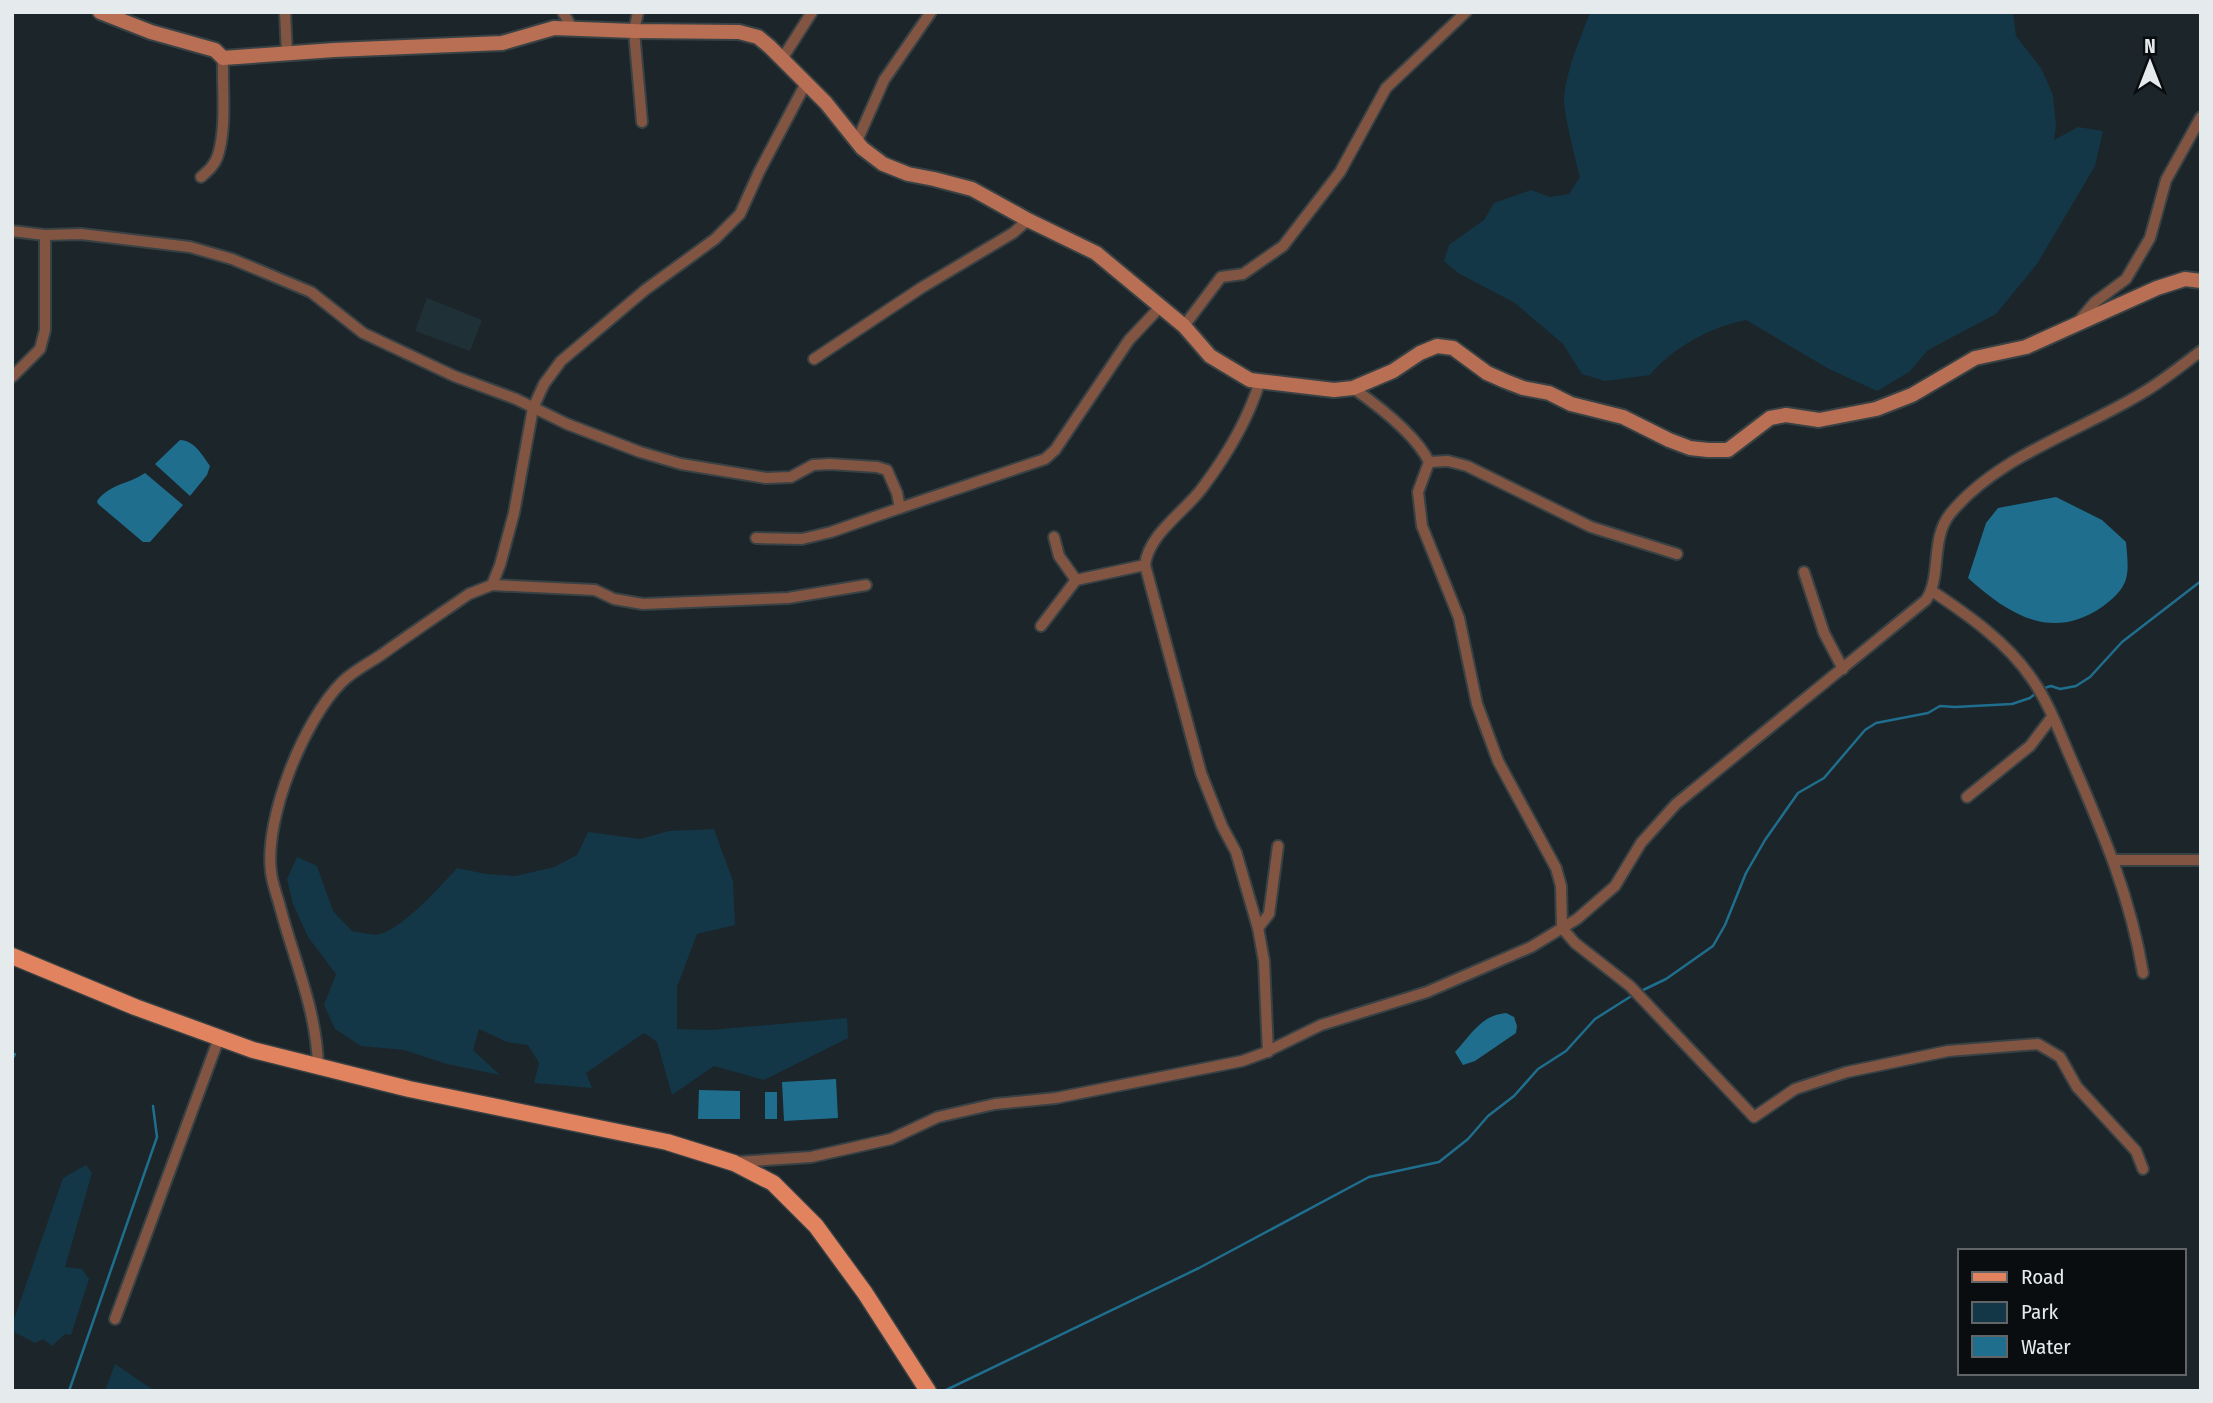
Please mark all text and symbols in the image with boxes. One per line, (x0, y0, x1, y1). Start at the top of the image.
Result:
north arrow (2115, 28, 2185, 98)
text: N (2144, 35, 2156, 58)
legend (1958, 1249, 2185, 1375)
text: Road (2021, 1264, 2065, 1290)
text: Park (2021, 1299, 2059, 1325)
text: Water (2021, 1334, 2071, 1360)

